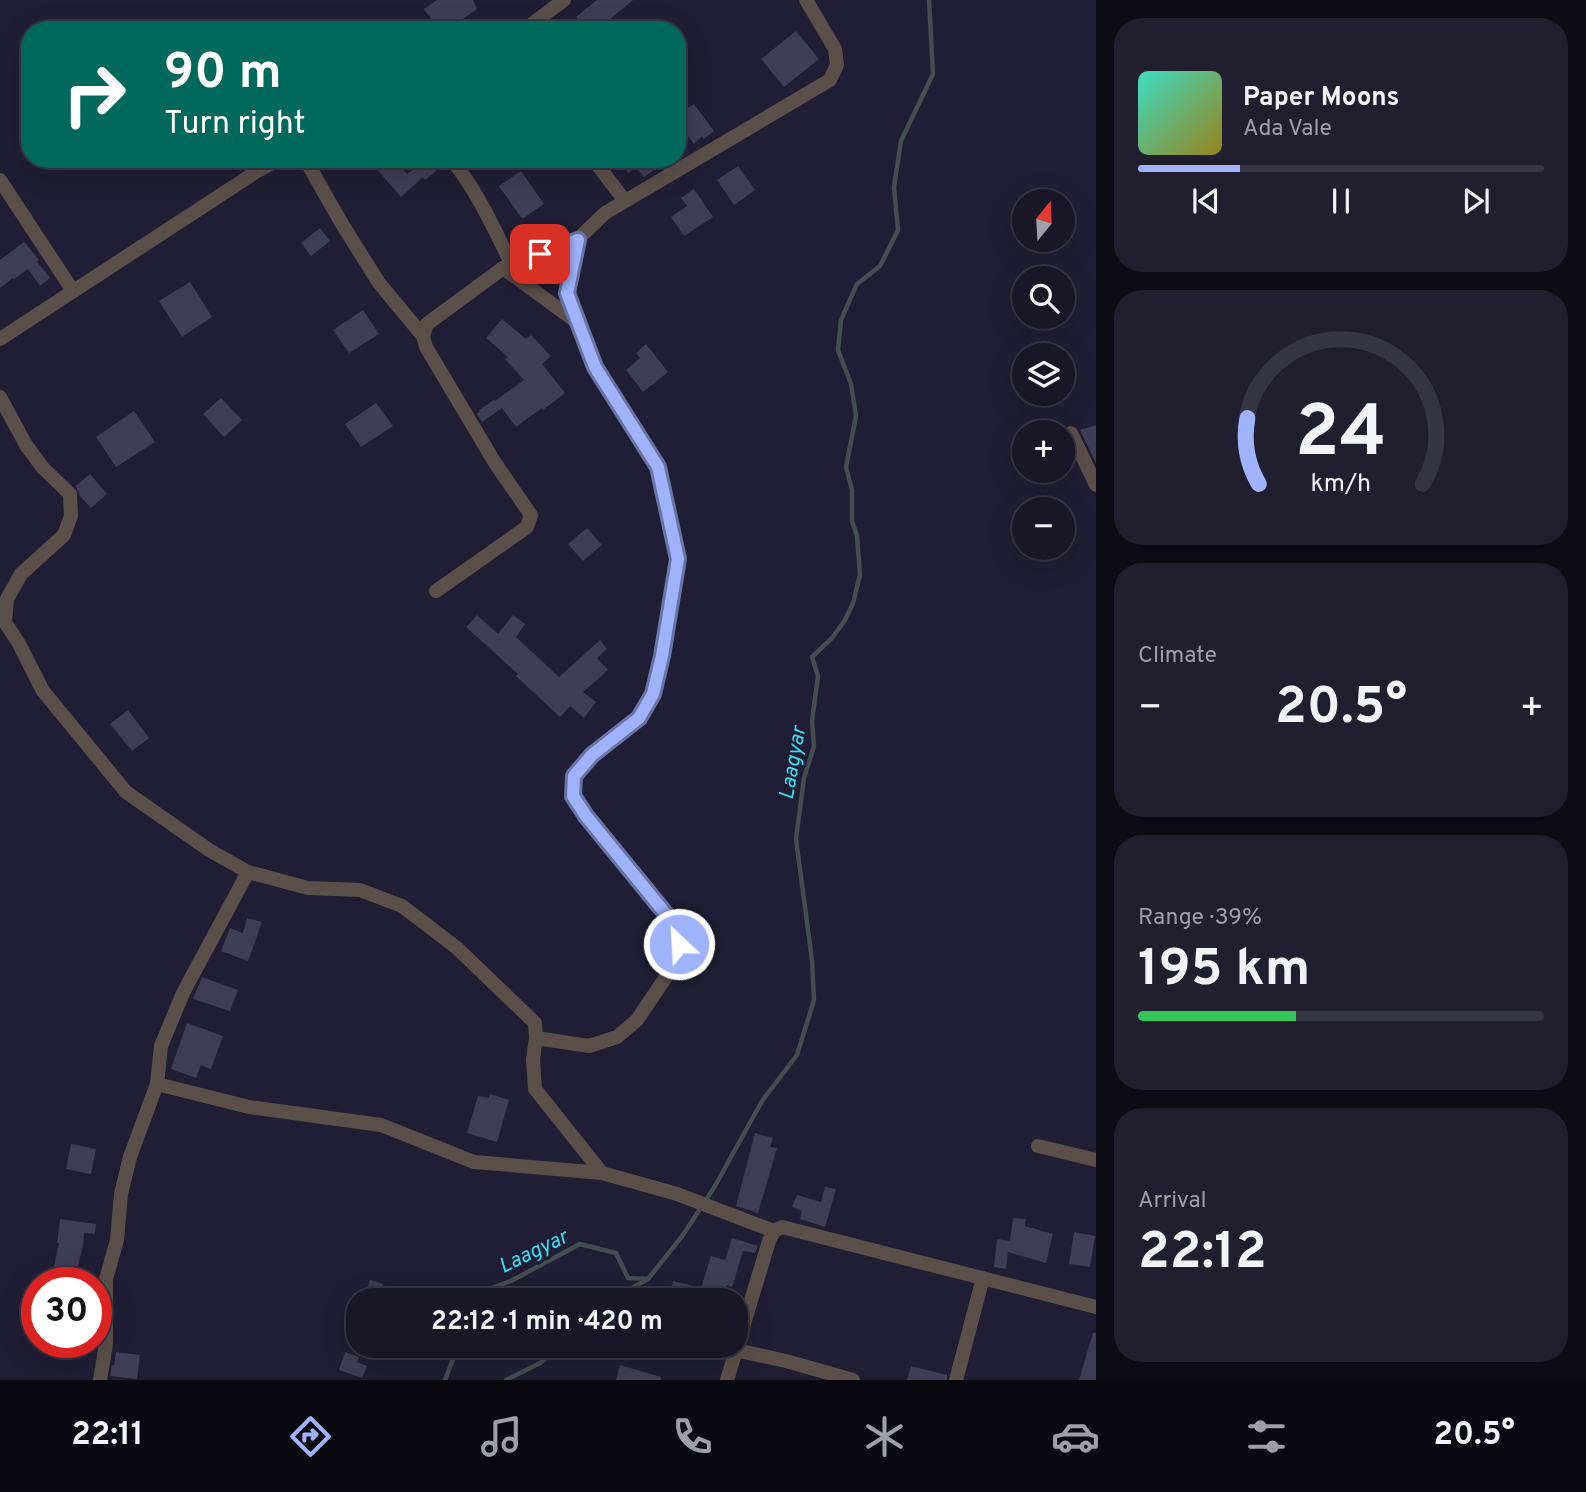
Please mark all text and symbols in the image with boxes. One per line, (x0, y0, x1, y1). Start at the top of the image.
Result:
text: 90 m (164, 44, 282, 106)
icon: right (49, 49, 140, 140)
text: Paper Moons (1243, 82, 1399, 115)
text: Turn right (164, 105, 306, 145)
text: Ada Vale (1243, 115, 1332, 144)
icon: previous (1187, 182, 1225, 220)
icon: pause (1322, 182, 1360, 220)
icon: next (1457, 182, 1495, 220)
north arrow (1012, 189, 1074, 252)
map controls (1012, 189, 1075, 560)
pin (510, 224, 570, 284)
icon: arrive (521, 235, 559, 273)
button: search (1012, 266, 1075, 329)
button: layers (1012, 343, 1075, 406)
text: 24 (1295, 390, 1387, 482)
button: + (1012, 420, 1075, 483)
text: km/h (1311, 468, 1371, 500)
button: − (1012, 497, 1075, 560)
text: Climate (1138, 642, 1217, 671)
text: 20.5° (1275, 676, 1407, 742)
text: − (1138, 685, 1163, 734)
text: + (1519, 685, 1544, 734)
water label: Laagyar (774, 723, 814, 802)
text: Range · 39% (1138, 904, 1262, 933)
position arrow (642, 907, 716, 981)
text: 195 km (1138, 938, 1310, 1004)
text: Arrival (1138, 1187, 1207, 1216)
text: 22:12 (1138, 1221, 1267, 1287)
water label: Laagyar (495, 1223, 574, 1281)
speed limit sign: 30 (21, 1267, 112, 1358)
text: 22:12 · 1 min · 420 m (431, 1306, 663, 1339)
icon: directions (286, 1412, 335, 1461)
icon: music (477, 1412, 526, 1461)
icon: phone (668, 1412, 717, 1461)
icon: climate (860, 1412, 909, 1461)
icon: car (1051, 1412, 1100, 1461)
icon: filters (1242, 1412, 1291, 1461)
text: 22:11 (71, 1416, 144, 1456)
text: 20.5° (1434, 1416, 1515, 1456)

